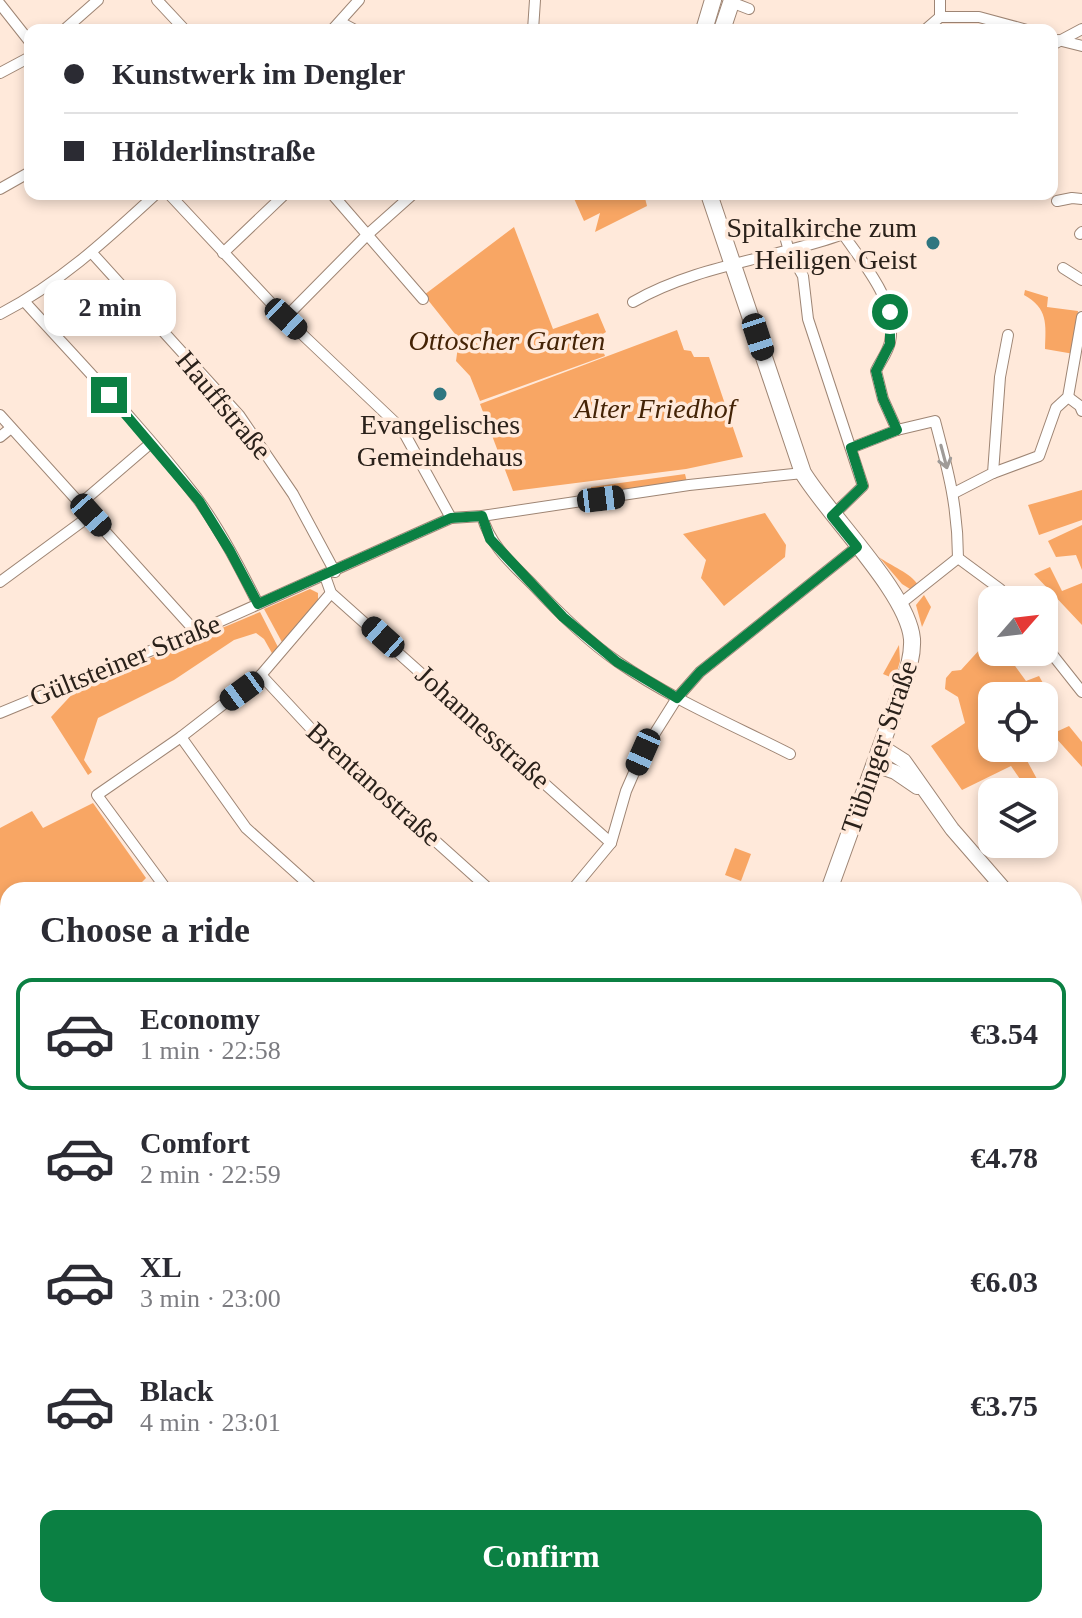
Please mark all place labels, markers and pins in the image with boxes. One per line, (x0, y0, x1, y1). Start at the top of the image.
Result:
place label: Spitalkirche zum Heiligen Geist (726, 212, 917, 275)
marker: Spitalkirche zum Heiligen Geist (924, 234, 942, 252)
marker: Evangelisches Gemeindehaus (431, 385, 449, 403)
place label: Evangelisches Gemeindehaus (357, 409, 523, 472)

